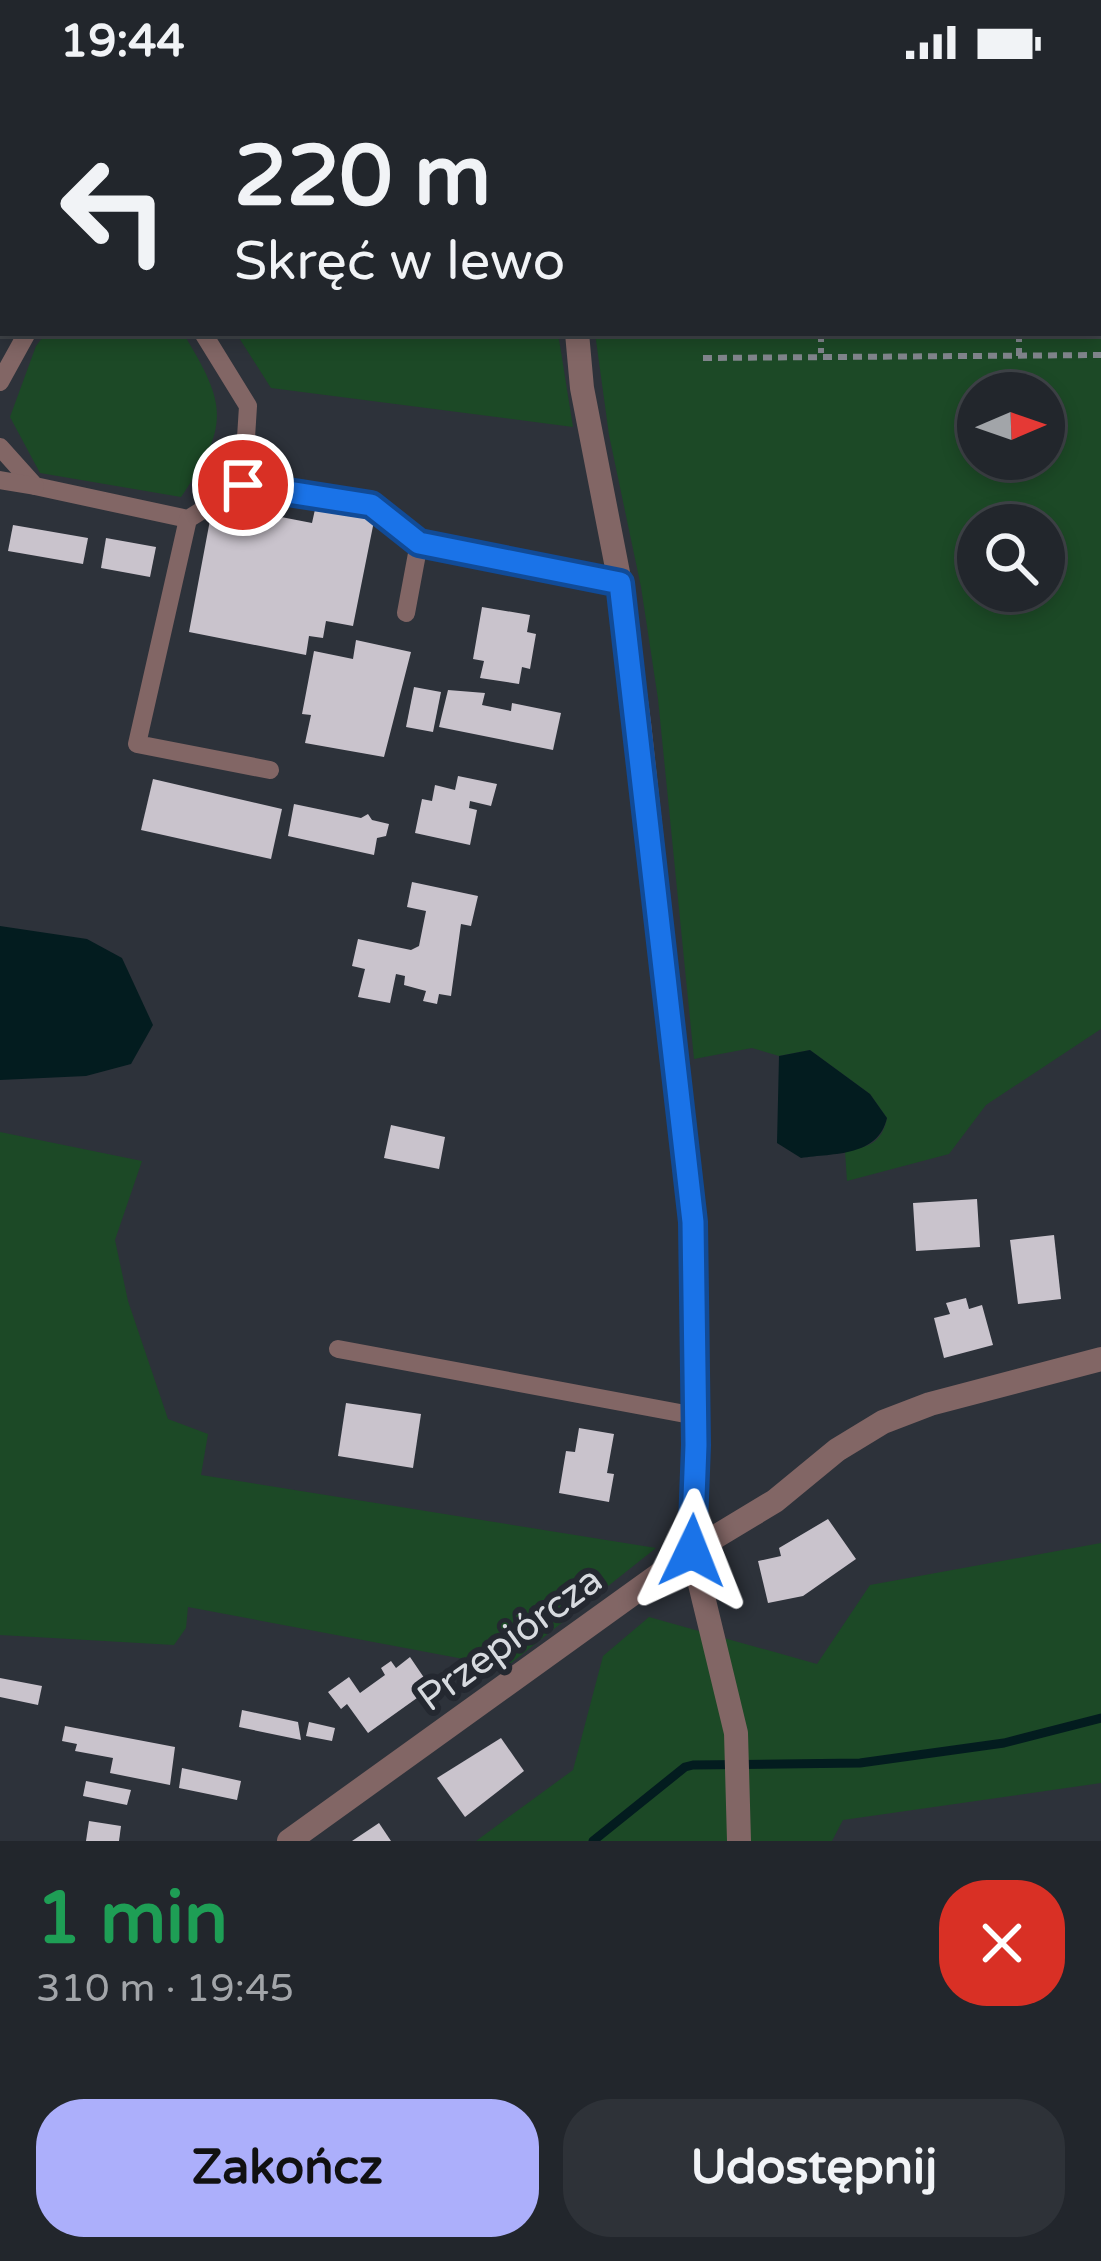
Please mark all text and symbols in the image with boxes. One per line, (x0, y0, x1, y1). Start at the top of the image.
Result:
text: 19:44 (60, 15, 185, 69)
text: 220 m (234, 127, 491, 228)
icon: left (36, 132, 192, 288)
text: Skręć w lewo (234, 229, 565, 294)
north arrow (957, 372, 1065, 480)
map controls (957, 372, 1065, 612)
pin (192, 434, 294, 536)
icon: arrive (210, 452, 276, 518)
button: search (957, 504, 1065, 612)
position arrow (629, 1488, 755, 1614)
street label: Przepiórcza (408, 1556, 612, 1722)
text: 1 min (36, 1876, 228, 1963)
button: close (939, 1880, 1065, 2006)
text: 310 m · 19:45 (36, 1965, 294, 2012)
button: Zakończ (36, 2099, 539, 2237)
button: Udostępnij (563, 2099, 1065, 2237)

